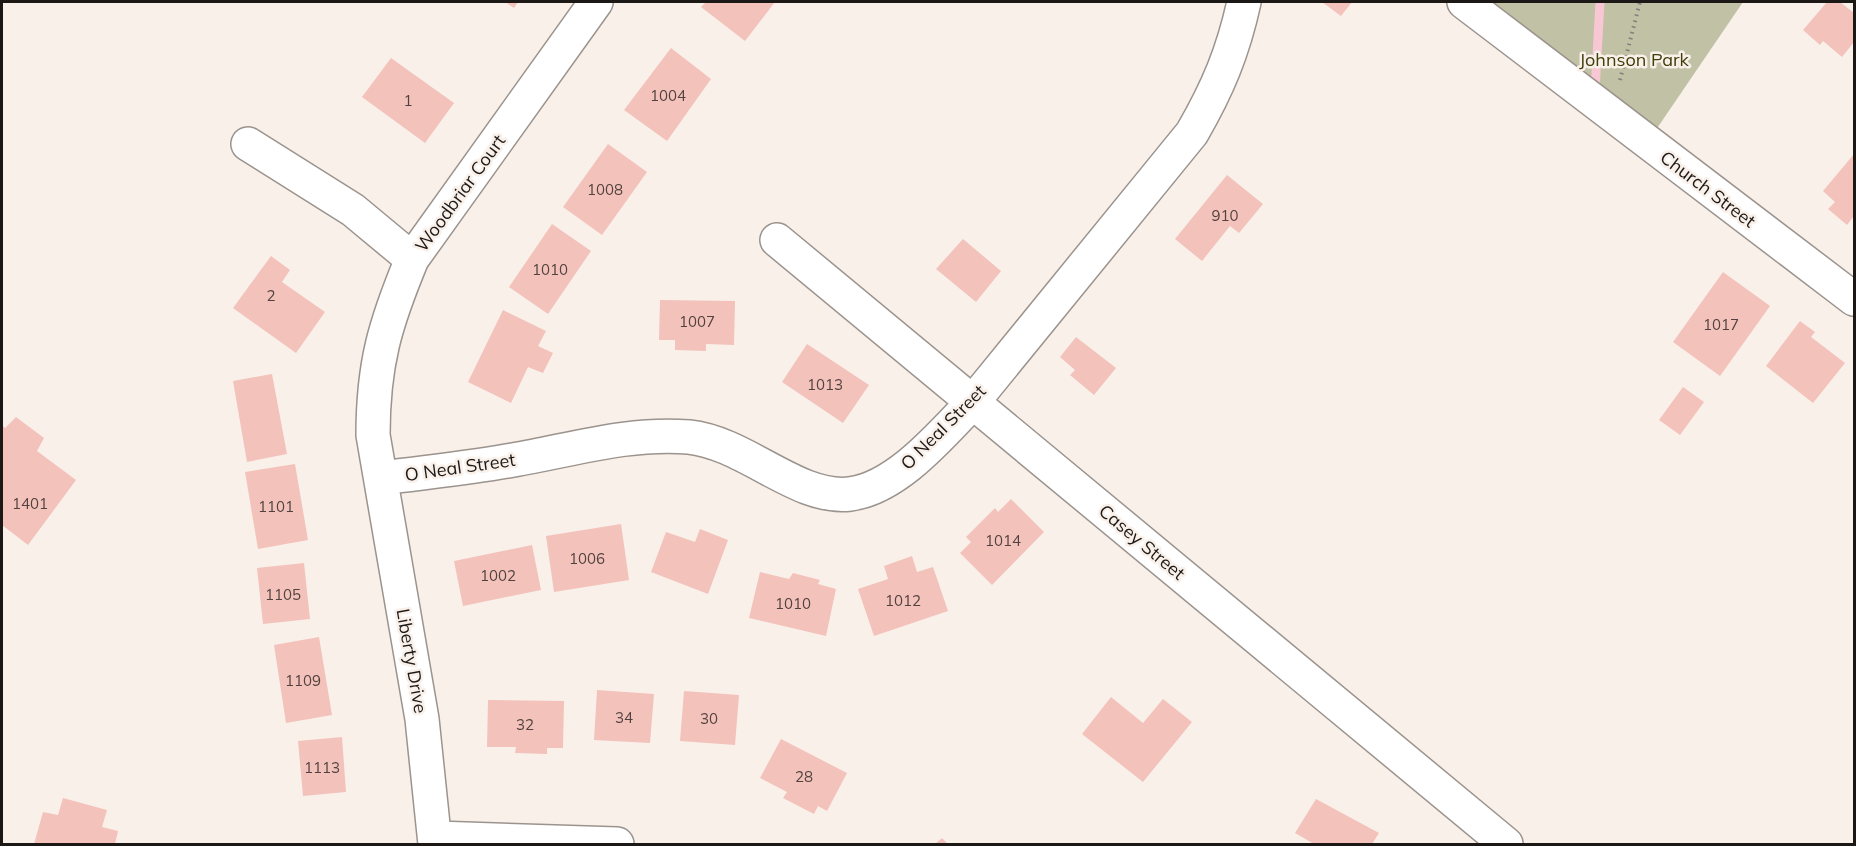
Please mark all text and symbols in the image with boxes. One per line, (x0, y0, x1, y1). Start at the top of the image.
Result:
park label: Johnson Park (1579, 48, 1690, 71)
house number: 1004 (650, 86, 686, 105)
house number: 1 (403, 91, 413, 110)
street label: Woodbriar Court (410, 130, 510, 256)
street label: Church Street (1656, 146, 1760, 232)
house number: 1008 (587, 180, 623, 199)
house number: 910 (1211, 206, 1239, 225)
house number: 1010 (532, 260, 568, 279)
house number: 2 (266, 286, 276, 305)
house number: 1007 (679, 312, 715, 331)
house number: 1017 (1703, 315, 1739, 334)
house number: 1013 (807, 375, 843, 394)
street label: O Neal Street (895, 379, 991, 475)
street label: O Neal Street (403, 448, 517, 486)
house number: 1401 (12, 494, 48, 513)
house number: 1101 (258, 497, 294, 516)
street label: Casey Street (1094, 499, 1190, 585)
house number: 1014 (985, 531, 1021, 550)
house number: 1006 (569, 549, 605, 568)
house number: 1002 (480, 566, 516, 585)
house number: 1105 (265, 585, 301, 604)
house number: 1012 (885, 591, 921, 610)
house number: 1010 (775, 594, 811, 613)
street label: Liberty Drive (391, 607, 433, 715)
house number: 1109 (285, 671, 321, 690)
house number: 34 (615, 708, 633, 727)
house number: 30 (700, 709, 718, 728)
house number: 32 (516, 715, 534, 734)
house number: 1113 (304, 758, 340, 777)
house number: 28 (795, 767, 813, 786)

